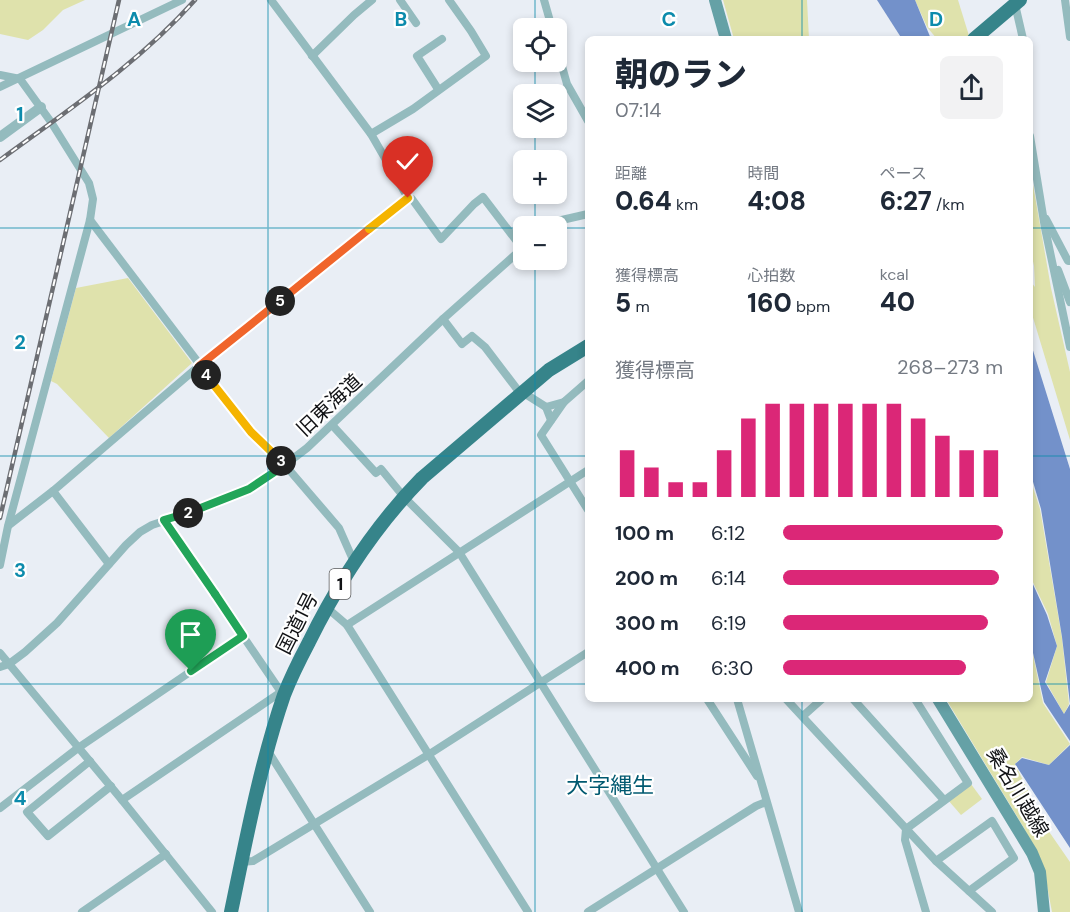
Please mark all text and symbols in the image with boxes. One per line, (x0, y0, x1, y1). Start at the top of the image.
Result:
text: A (127, 6, 141, 32)
text: B (395, 6, 407, 32)
text: C (662, 6, 676, 32)
text: D (929, 6, 943, 32)
map controls (513, 18, 567, 270)
button: locate (513, 18, 567, 72)
text: 朝のラン (615, 53, 747, 96)
button: share (940, 56, 1003, 119)
button: layers (513, 84, 567, 138)
text: 07:14 (615, 97, 662, 123)
text: 1 (16, 101, 24, 127)
pin (382, 136, 433, 198)
icon: check (391, 145, 424, 178)
button: + (513, 150, 567, 204)
text: 距離 (615, 163, 647, 184)
text: 時間 (747, 163, 779, 184)
text: ペース (880, 163, 927, 184)
text: 0.64 (615, 184, 672, 218)
text: 4:08 (747, 184, 806, 218)
text: 6:27 (880, 184, 932, 218)
text: km (672, 194, 698, 215)
text: /km (932, 194, 965, 215)
button: − (513, 216, 567, 270)
text: kcal (880, 264, 909, 285)
text: 獲得標高 (615, 265, 679, 286)
text: 心拍数 (747, 265, 795, 286)
text: 40 (880, 285, 915, 319)
pin: 5 (265, 286, 295, 316)
text: 5 (615, 286, 631, 320)
text: 160 (747, 286, 792, 320)
text: 5 (275, 290, 285, 311)
text: m (631, 296, 650, 317)
text: bpm (792, 296, 830, 317)
text: 2 (14, 329, 26, 355)
text: 268–273 m (897, 354, 1003, 380)
text: 獲得標高 (615, 357, 695, 383)
pin: 4 (191, 360, 221, 390)
text: 4 (201, 364, 211, 385)
street label: 旧東海道 (291, 368, 367, 442)
pin: 3 (266, 446, 296, 476)
text: 3 (276, 450, 286, 471)
pin: 2 (173, 498, 203, 528)
text: 2 (183, 502, 193, 523)
text: 100 m (615, 520, 674, 546)
text: 6:12 (711, 520, 745, 546)
text: 3 (14, 557, 26, 583)
text: 200 m (615, 565, 678, 591)
text: 6:14 (711, 565, 746, 591)
road number: 1 (330, 569, 350, 599)
street label: 国道1号 (270, 588, 324, 658)
pin (165, 609, 216, 671)
text: 300 m (615, 610, 679, 636)
text: 6:19 (711, 610, 746, 636)
icon: arrive (174, 618, 207, 651)
text: 400 m (615, 655, 680, 681)
text: 6:30 (711, 655, 753, 681)
street label: 桑名川越線 (981, 742, 1055, 842)
district label: 大字縄生 (566, 771, 654, 800)
text: 4 (14, 785, 27, 811)

